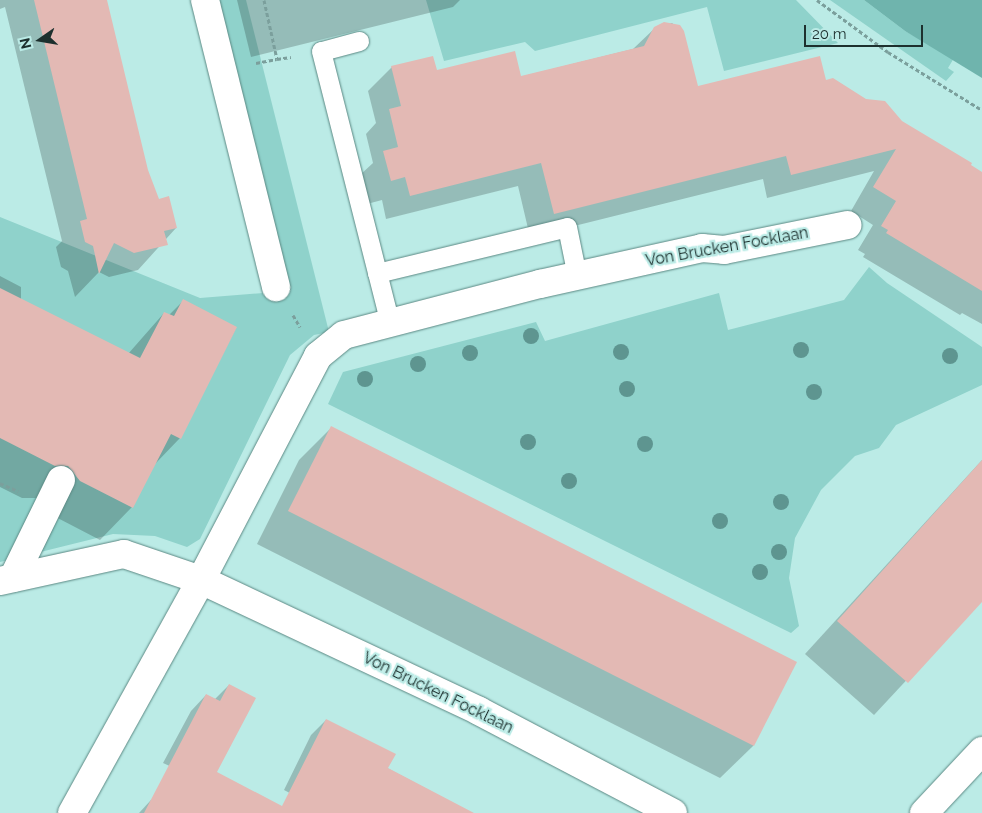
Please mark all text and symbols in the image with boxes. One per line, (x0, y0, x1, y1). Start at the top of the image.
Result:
north arrow (15, 15, 65, 65)
scale bar (807, 15, 926, 47)
text: 20 m (812, 25, 847, 43)
text: N (16, 36, 34, 50)
street label: Von Brucken Focklaan (644, 223, 810, 271)
street label: Von Brucken Focklaan (360, 648, 516, 738)

